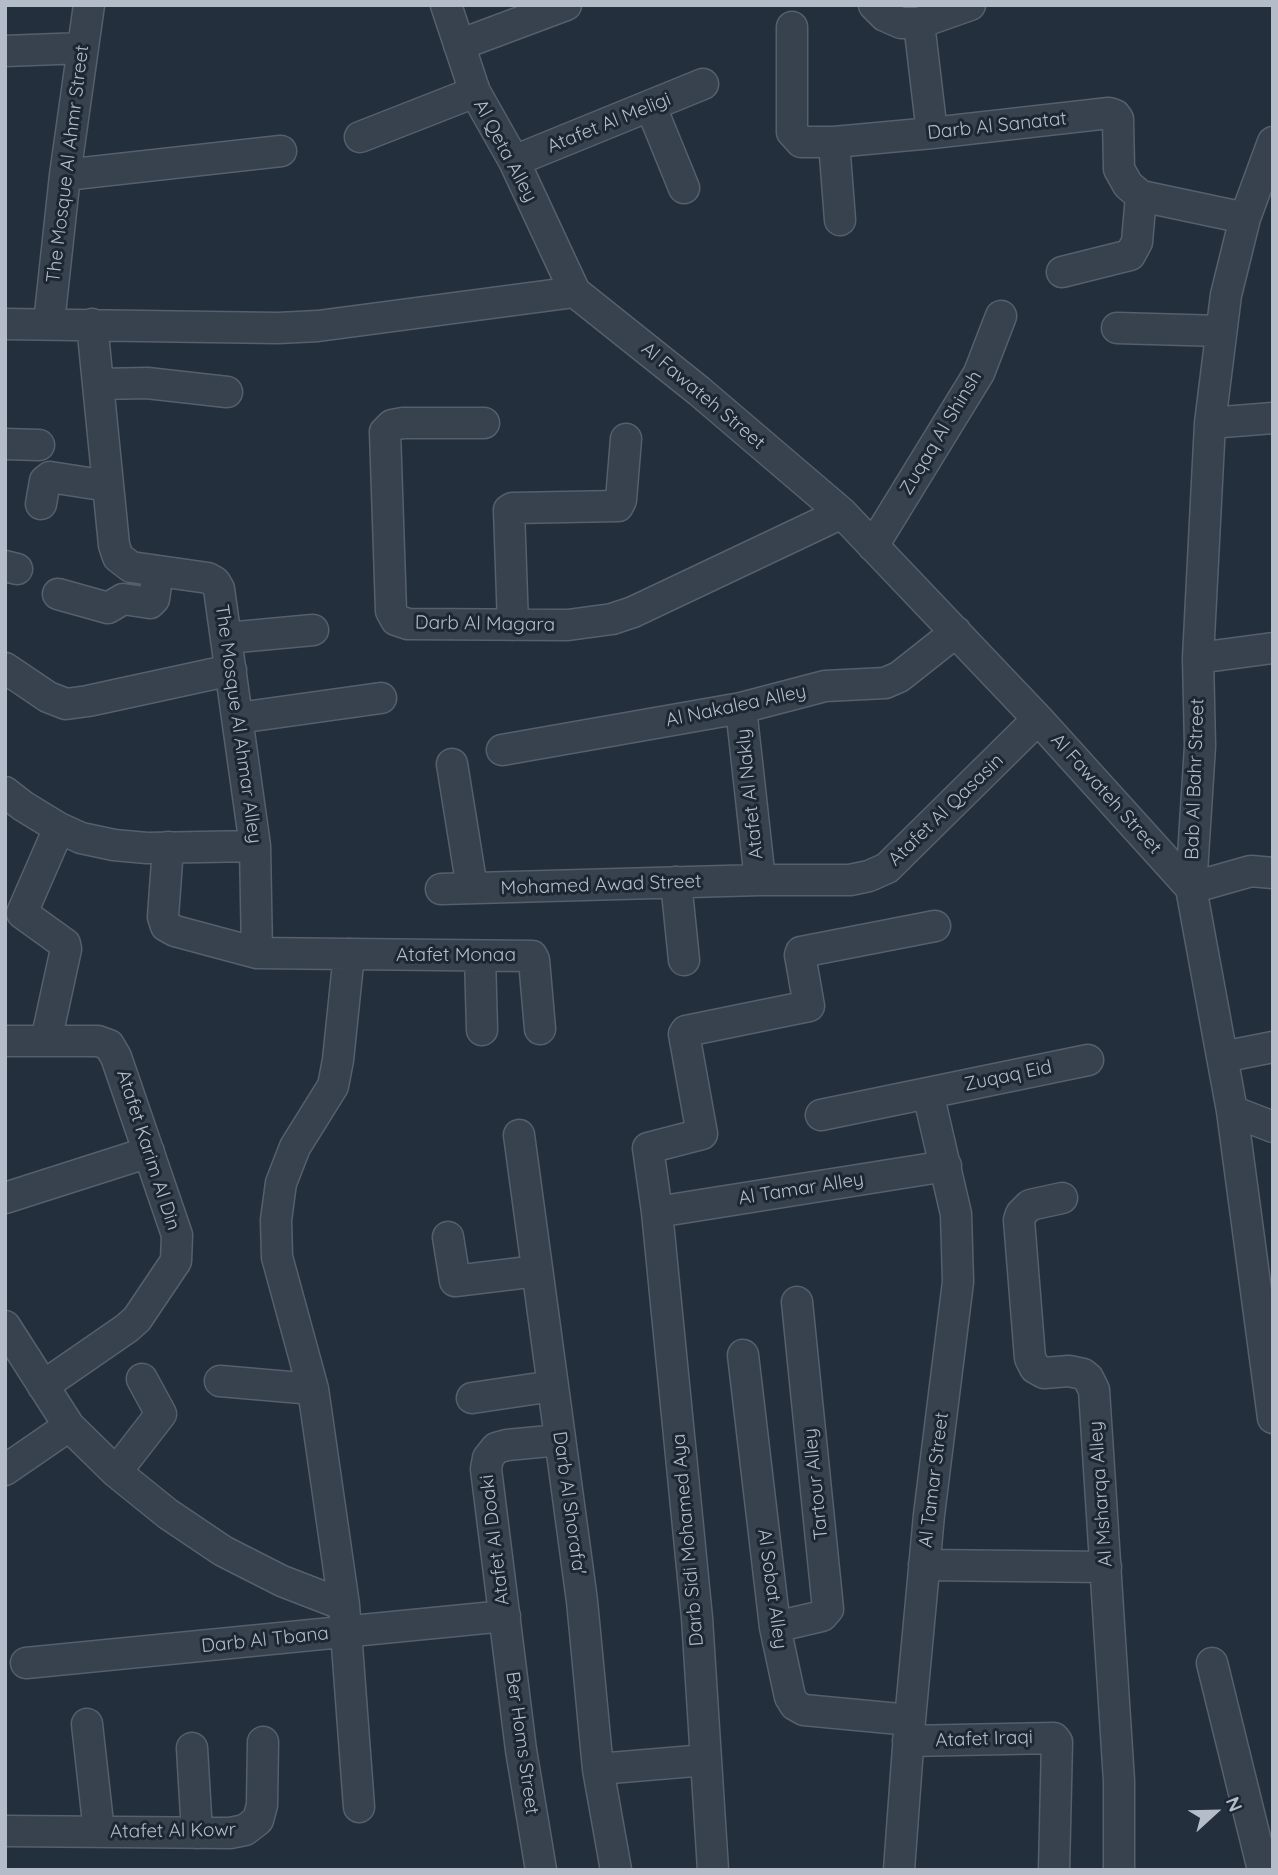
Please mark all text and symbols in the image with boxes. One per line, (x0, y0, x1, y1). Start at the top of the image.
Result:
street label: The Mosque Al Ahmr Street (42, 44, 94, 284)
street label: Atafet Al Meligi (544, 88, 674, 158)
street label: Al Qeta Alley (468, 96, 542, 206)
street label: Darb Al Sanatat (926, 107, 1068, 145)
street label: Al Fawateh Street (636, 338, 770, 454)
street label: Zuqaq Al Shinsh (895, 367, 987, 499)
street label: The Mosque Al Ahmar Alley (210, 603, 266, 845)
street label: Darb Al Magara (415, 611, 555, 637)
street label: Al Nakalea Alley (664, 680, 808, 732)
street label: Bab Al Bahr Street (1181, 698, 1209, 860)
street label: Atafet Al Nakly (732, 728, 768, 860)
street label: Al Fawateh Street (1046, 729, 1166, 859)
street label: Atafet Al Qasasin (884, 749, 1008, 871)
street label: Mohamed Awad Street (500, 870, 702, 900)
street label: Atafet Monaa (396, 944, 516, 966)
street label: Zuqaq Eid (962, 1056, 1054, 1096)
street label: Atafet Karim Al Din (111, 1067, 185, 1233)
street label: Al Tamar Alley (737, 1168, 865, 1210)
street label: Al Tamar Street (914, 1411, 954, 1549)
street label: Al Msharqa Alley (1085, 1420, 1117, 1568)
street label: Tartour Alley (799, 1427, 833, 1541)
street label: Darb Al Shorafa' (548, 1430, 590, 1576)
street label: Darb Sidi Mohamed Aya (667, 1433, 709, 1647)
street label: Atafet Al Doaki (476, 1473, 514, 1607)
street label: Al Sobat Alley (752, 1528, 792, 1650)
street label: Darb Al Tbana (200, 1622, 330, 1658)
street label: Ber Homs Street (501, 1670, 543, 1816)
street label: Atafet Iraqi (935, 1726, 1033, 1752)
north arrow (1180, 1777, 1250, 1847)
text: N (1221, 1793, 1248, 1815)
street label: Atafet Al Kowr (110, 1819, 236, 1843)

